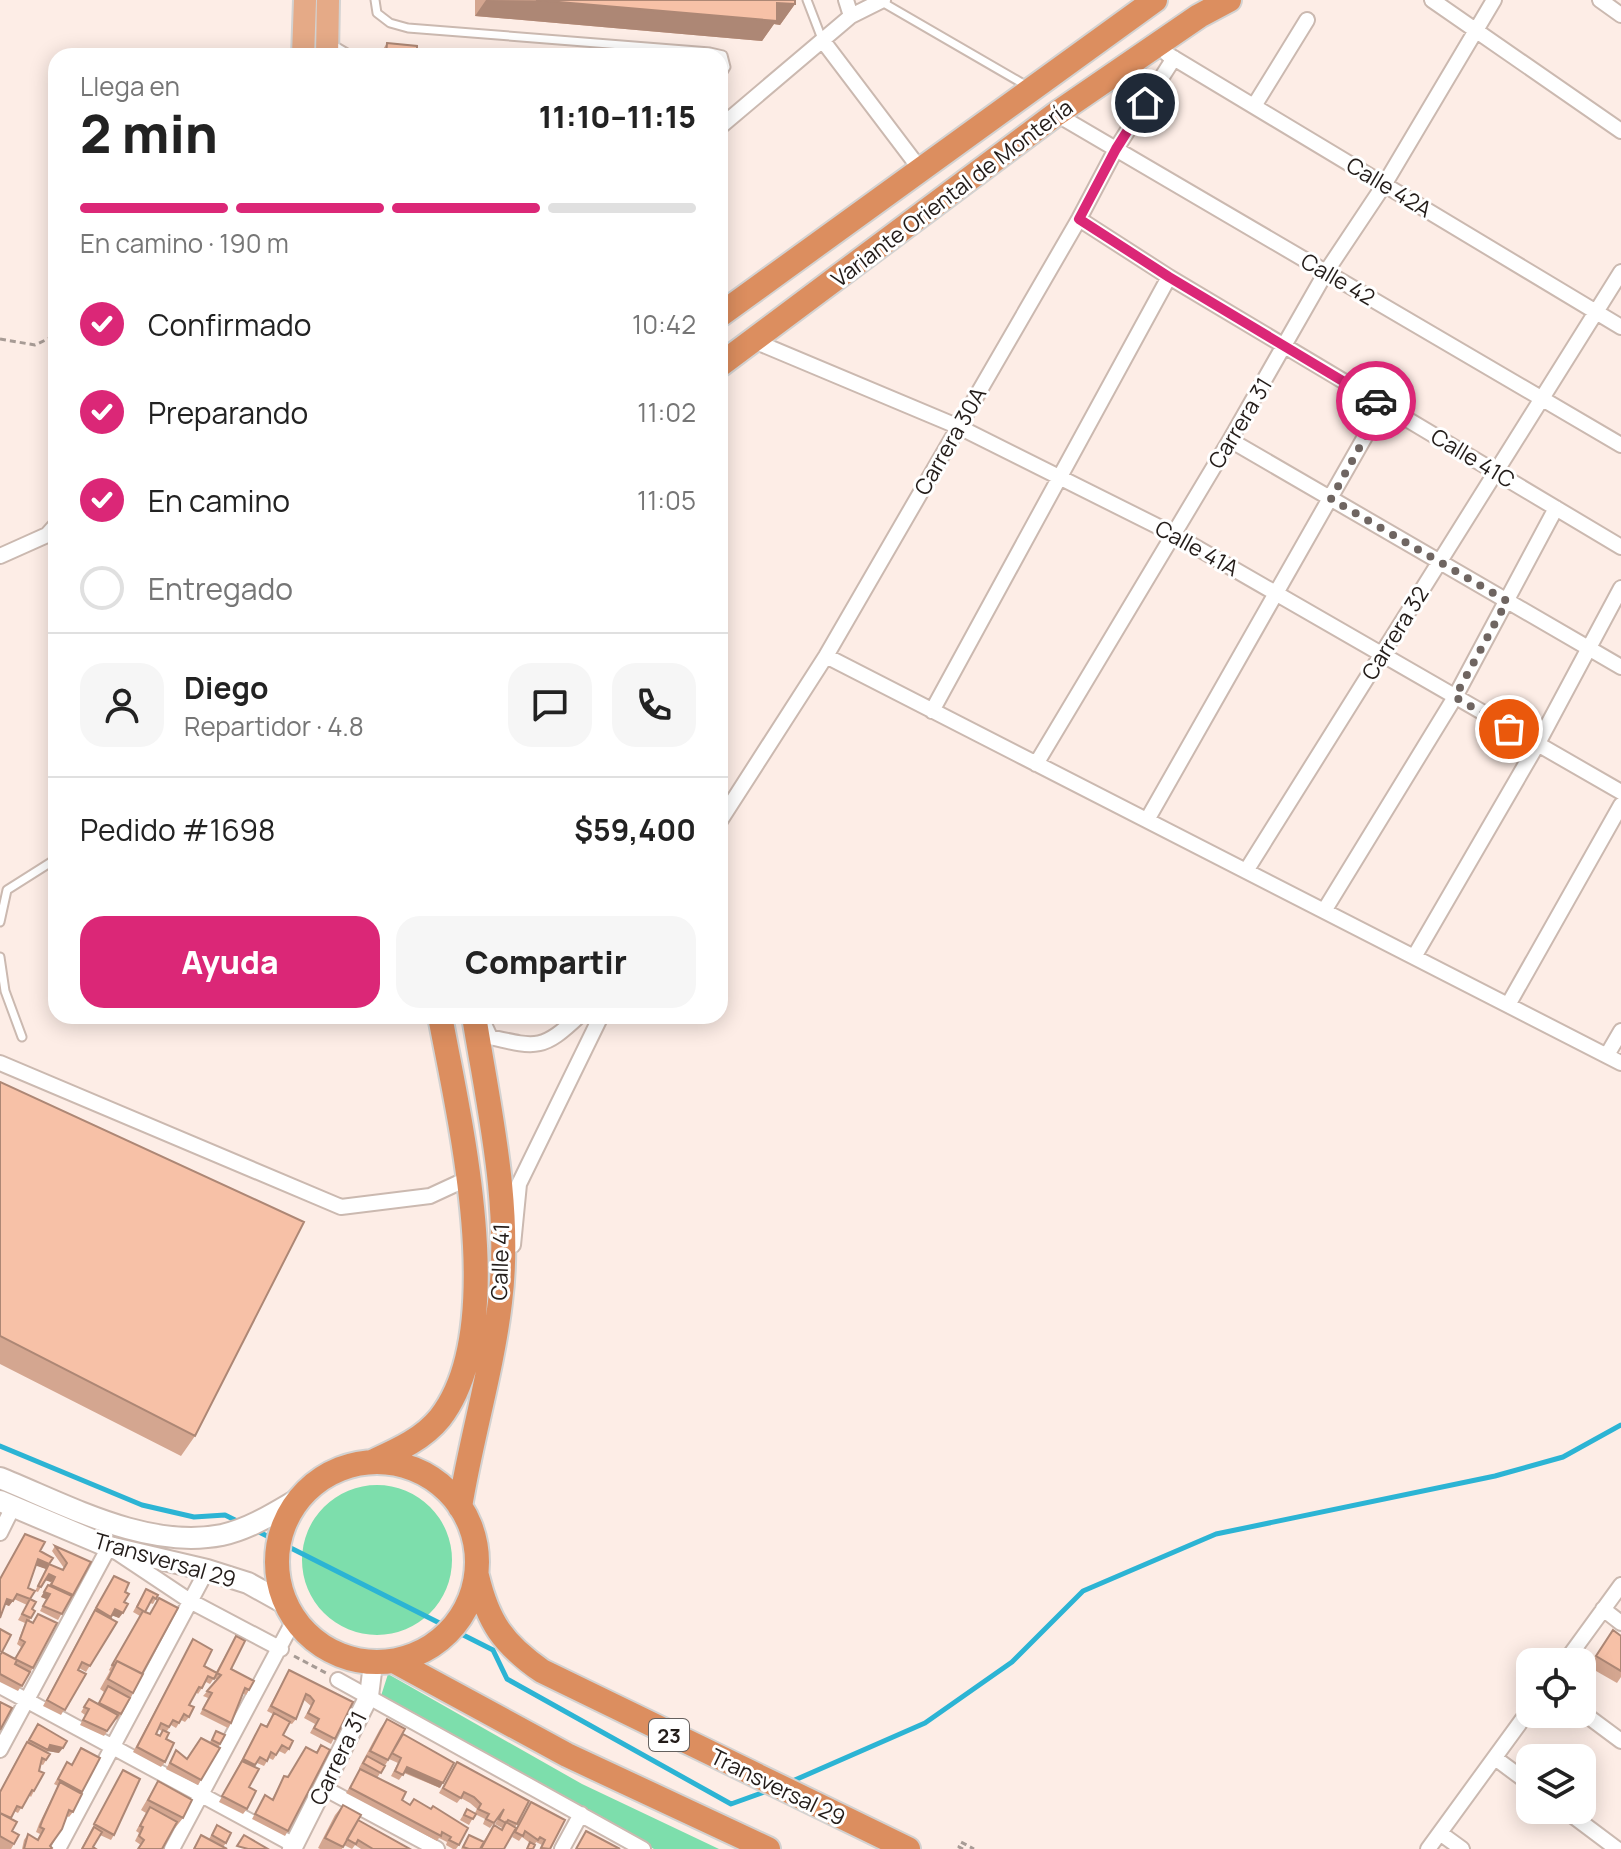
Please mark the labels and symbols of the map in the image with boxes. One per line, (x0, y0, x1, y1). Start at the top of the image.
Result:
pin (1111, 69, 1179, 137)
street label: Variante Oriental de Montería (825, 92, 1079, 294)
street label: Calle 42A (1341, 150, 1437, 224)
street label: Calle 42 (1295, 246, 1381, 312)
courier (1336, 361, 1416, 441)
street label: Carrera 31 (1201, 372, 1279, 474)
street label: Carrera 30A (907, 381, 993, 501)
street label: Calle 41C (1426, 421, 1520, 495)
street label: Calle 41A (1150, 513, 1244, 583)
street label: Carrera 32 (1354, 580, 1436, 686)
pin (1475, 695, 1543, 763)
street label: Calle 41 (484, 1223, 516, 1301)
street label: Transversal 29 (90, 1525, 240, 1595)
street label: Carrera 31 (302, 1706, 374, 1810)
road number: 23 (649, 1719, 689, 1751)
street label: Transversal 29 (706, 1741, 850, 1833)

